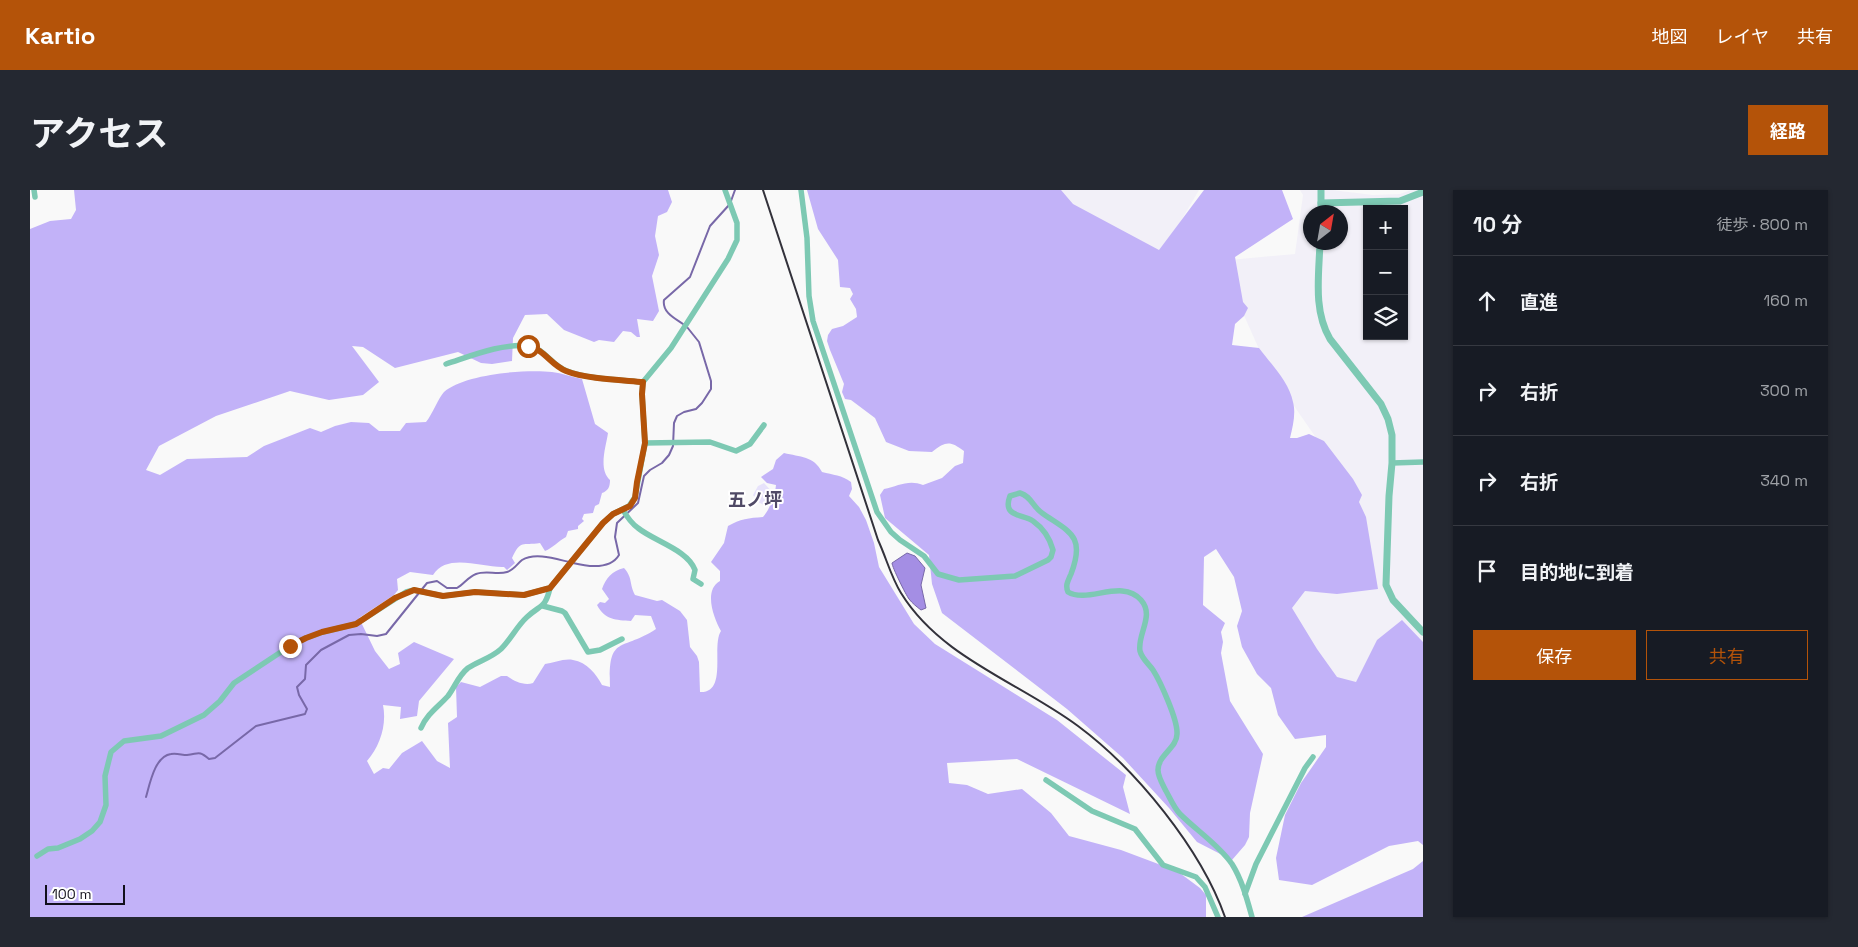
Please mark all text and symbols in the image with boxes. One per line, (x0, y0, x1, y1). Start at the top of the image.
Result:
text: Kartio (25, 20, 95, 51)
text: 地図 (1652, 25, 1688, 48)
text: レイヤ (1716, 25, 1769, 48)
text: 共有 (1797, 25, 1833, 48)
button: 経路 (1748, 105, 1828, 155)
text: アクセス (30, 112, 168, 156)
north arrow (1303, 205, 1348, 250)
map controls (1363, 205, 1408, 340)
button: + (1363, 205, 1408, 250)
text: 10 分 (1473, 211, 1522, 238)
text: 徒歩 · 800 m (1716, 214, 1808, 235)
button: − (1363, 250, 1408, 295)
icon: ahead (1473, 287, 1501, 315)
text: 直進 (1520, 290, 1558, 315)
text: 160 m (1763, 290, 1808, 311)
button: layers (1363, 295, 1408, 340)
route start (517, 335, 540, 358)
icon: right (1473, 377, 1501, 405)
text: 右折 (1520, 380, 1558, 405)
text: 300 m (1760, 380, 1808, 401)
icon: right (1473, 467, 1501, 495)
text: 右折 (1520, 470, 1558, 495)
text: 340 m (1760, 470, 1808, 491)
district label: 五ノ坪 (728, 488, 782, 511)
icon: arrive (1473, 557, 1501, 585)
text: 目的地に到着 (1520, 560, 1634, 585)
button: 保存 (1473, 630, 1636, 680)
button: 共有 (1646, 630, 1808, 680)
route end (279, 635, 302, 658)
scale bar (45, 882, 125, 905)
text: 100 m (52, 885, 91, 903)

